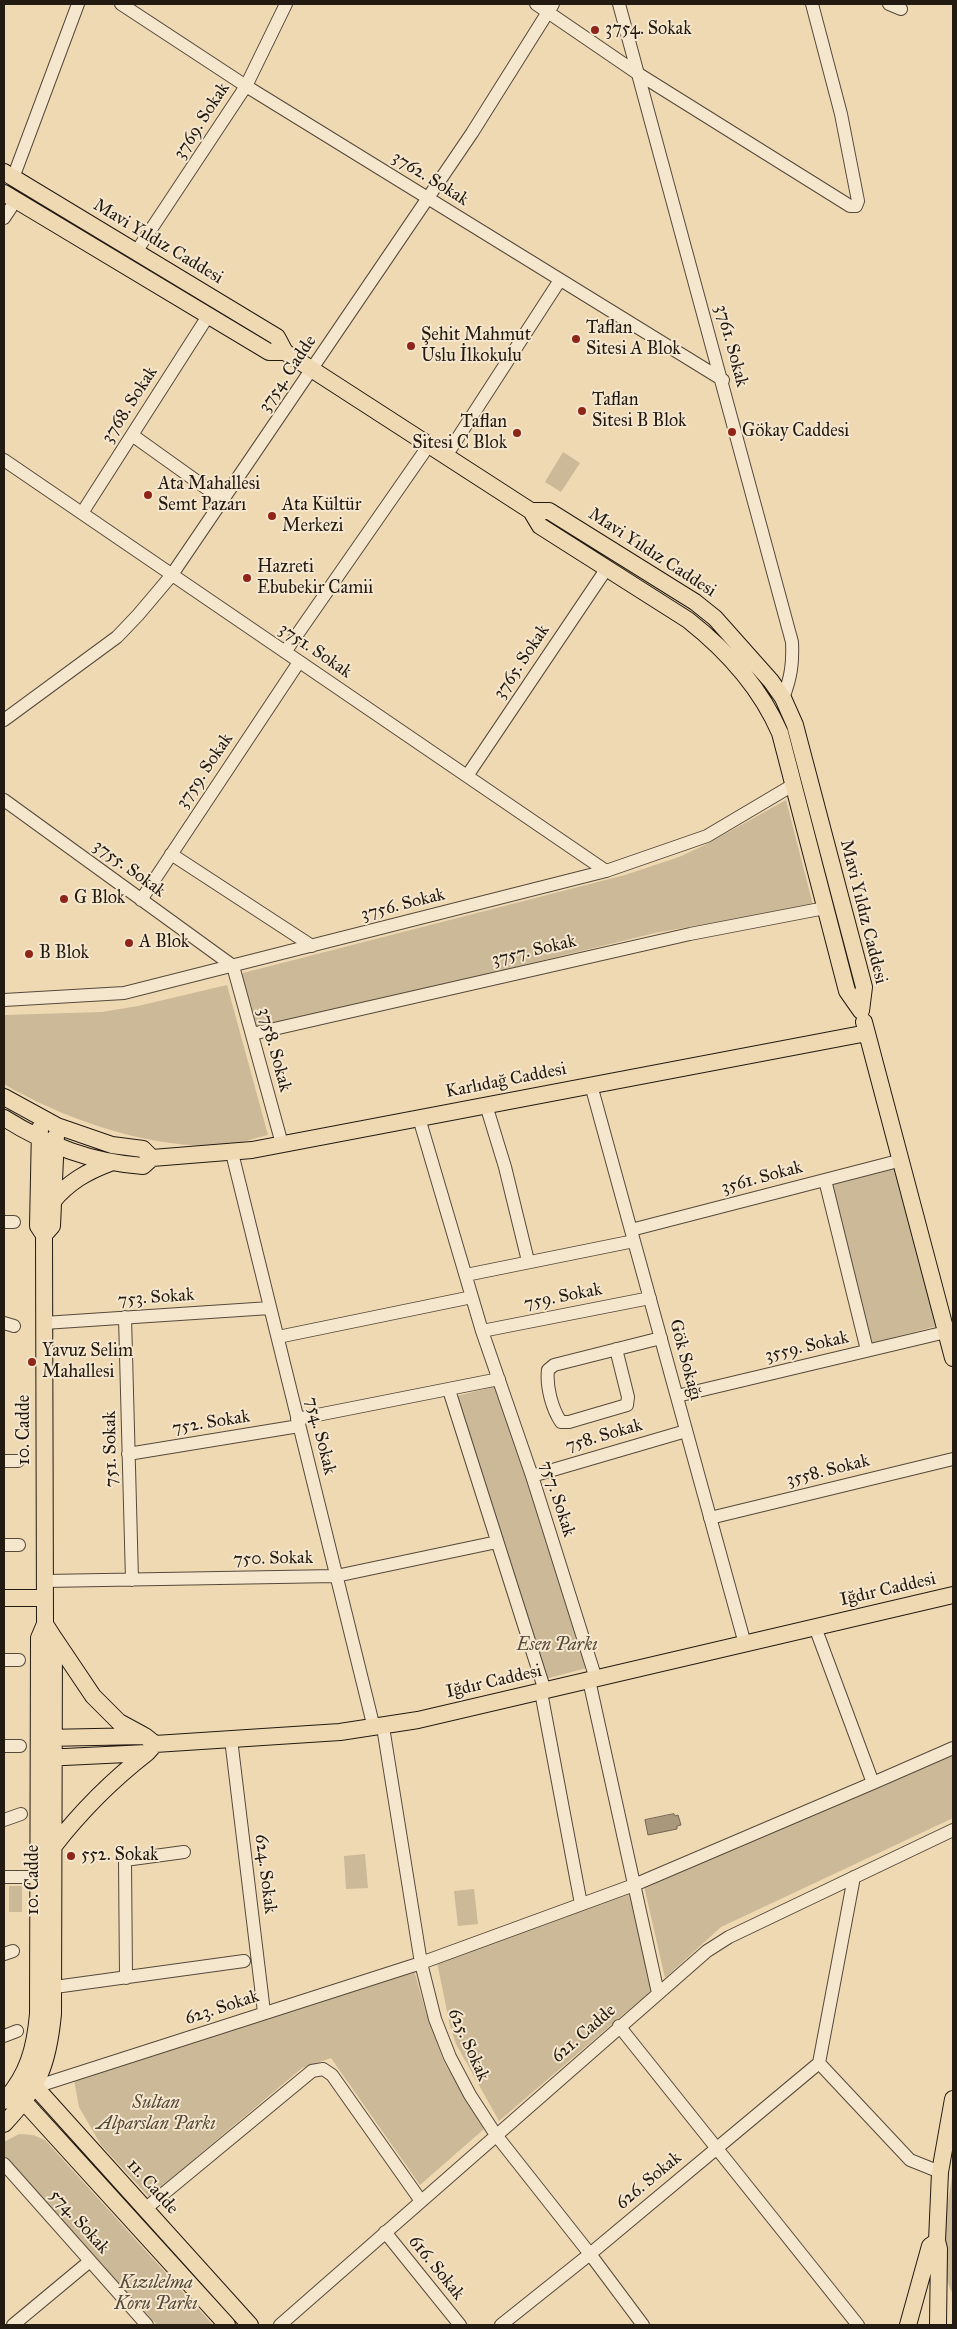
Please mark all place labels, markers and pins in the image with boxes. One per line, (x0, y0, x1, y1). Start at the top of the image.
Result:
place label: 3754. Sokak (605, 19, 692, 41)
marker: 3754. Sokak (589, 24, 601, 36)
place label: Taflan Sitesi A Blok (586, 318, 681, 360)
place label: Şehit Mahmut Uslu İlkokulu (421, 325, 531, 368)
marker: Taflan Sitesi A Blok (570, 333, 582, 345)
marker: Şehit Mahmut Uslu İlkokulu (405, 340, 417, 352)
place label: Taflan Sitesi B Blok (592, 390, 686, 432)
marker: Taflan Sitesi B Blok (576, 405, 588, 417)
place label: Taflan Sitesi C Blok (412, 412, 507, 454)
place label: Gökay Caddesi (742, 421, 849, 443)
marker: Gökay Caddesi (726, 426, 738, 438)
marker: Taflan Sitesi C Blok (511, 427, 523, 439)
place label: Ata Mahallesi Semt Pazarı (158, 474, 260, 516)
marker: Ata Mahallesi Semt Pazarı (142, 489, 154, 501)
place label: Ata Kültür Merkezi (282, 495, 361, 538)
marker: Ata Kültür Merkezi (266, 510, 278, 522)
place label: Hazreti Ebubekir Camii (257, 557, 373, 600)
marker: Hazreti Ebubekir Camii (241, 572, 253, 584)
place label: G Blok (74, 888, 125, 910)
marker: G Blok (58, 893, 70, 905)
place label: A Blok (139, 932, 189, 954)
marker: A Blok (123, 937, 135, 949)
place label: B Blok (39, 943, 89, 965)
marker: B Blok (23, 948, 35, 960)
place label: Yavuz Selim Mahallesi (42, 1341, 133, 1384)
marker: Yavuz Selim Mahallesi (26, 1356, 38, 1368)
place label: 552. Sokak (81, 1845, 158, 1867)
marker: 552. Sokak (65, 1850, 77, 1862)

